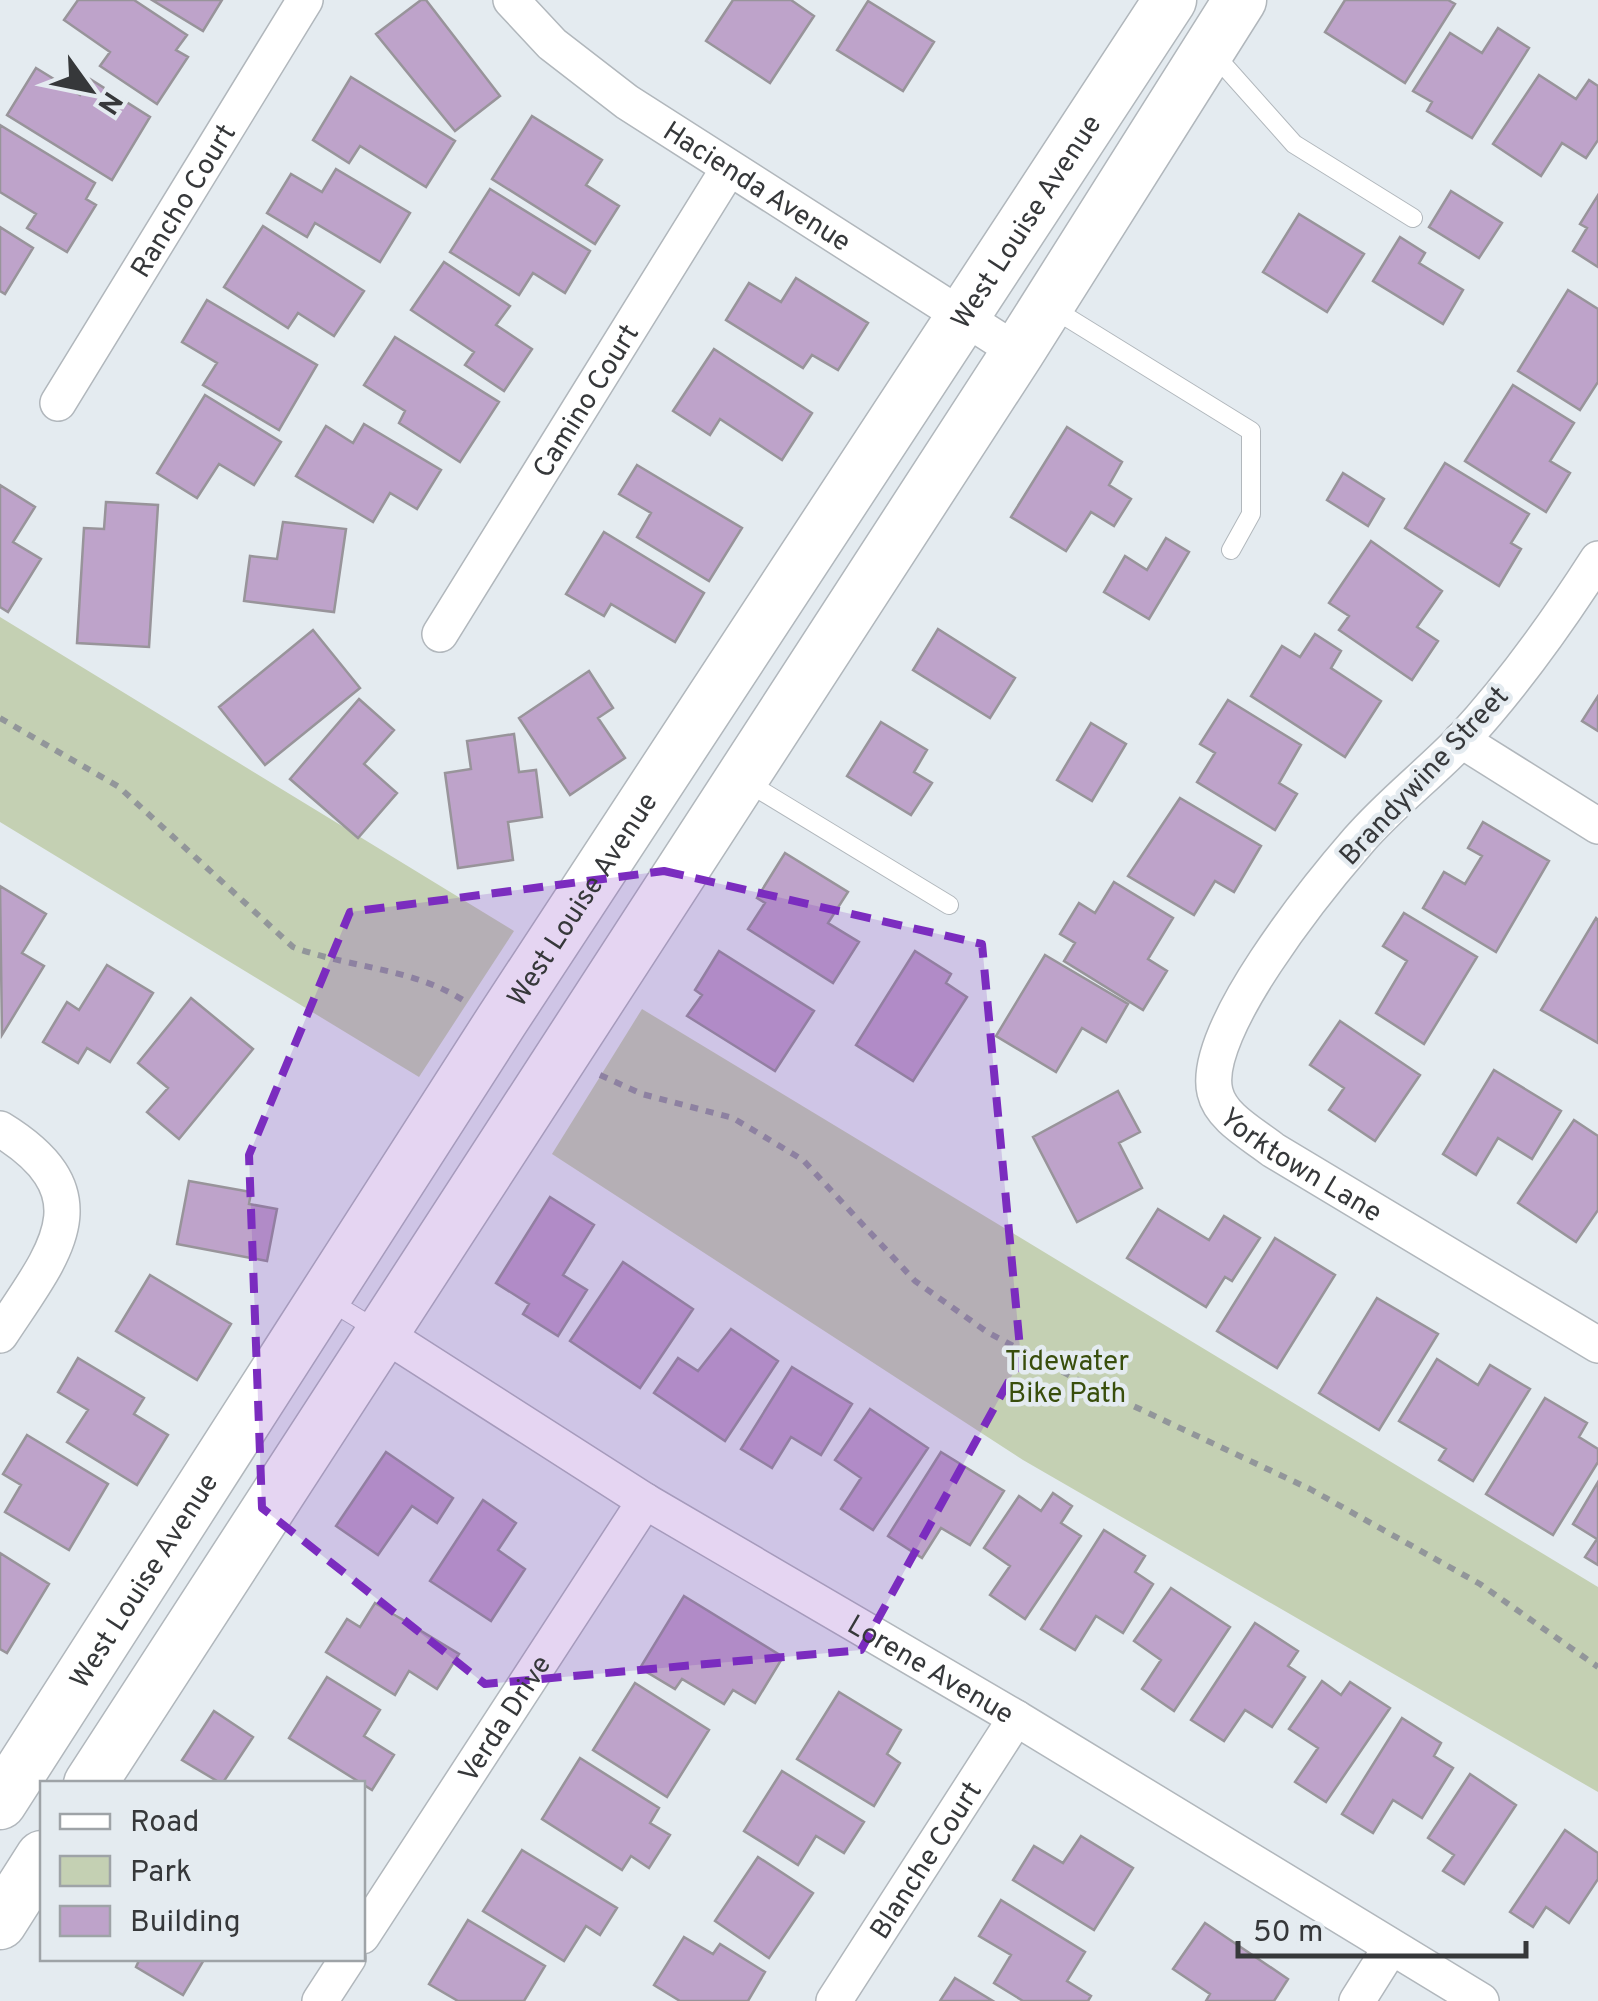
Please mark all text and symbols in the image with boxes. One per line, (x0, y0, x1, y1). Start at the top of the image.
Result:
north arrow (40, 40, 140, 140)
text: N (88, 84, 129, 120)
street label: West Louise Avenue (944, 109, 1111, 337)
street label: Hacienda Avenue (655, 115, 857, 261)
street label: Rancho Court (124, 118, 246, 285)
street label: Camino Court (526, 318, 649, 485)
street label: Brandywine Street (1333, 680, 1518, 874)
street label: West Louise Avenue (501, 786, 667, 1014)
street label: Yorktown Lane (1210, 1101, 1388, 1232)
park label: Tidewater Bike Path (1005, 1345, 1129, 1413)
street label: West Louise Avenue (63, 1467, 228, 1696)
street label: Lorene Avenue (840, 1608, 1020, 1734)
street label: Verda Drive (452, 1649, 561, 1790)
street label: Blanche Court (863, 1776, 991, 1947)
legend (40, 1781, 365, 1961)
text: Road (130, 1805, 199, 1842)
text: Park (130, 1855, 192, 1892)
scale bar (1238, 1896, 1526, 1958)
text: Building (130, 1905, 241, 1942)
text: 50 m (1253, 1915, 1323, 1952)

